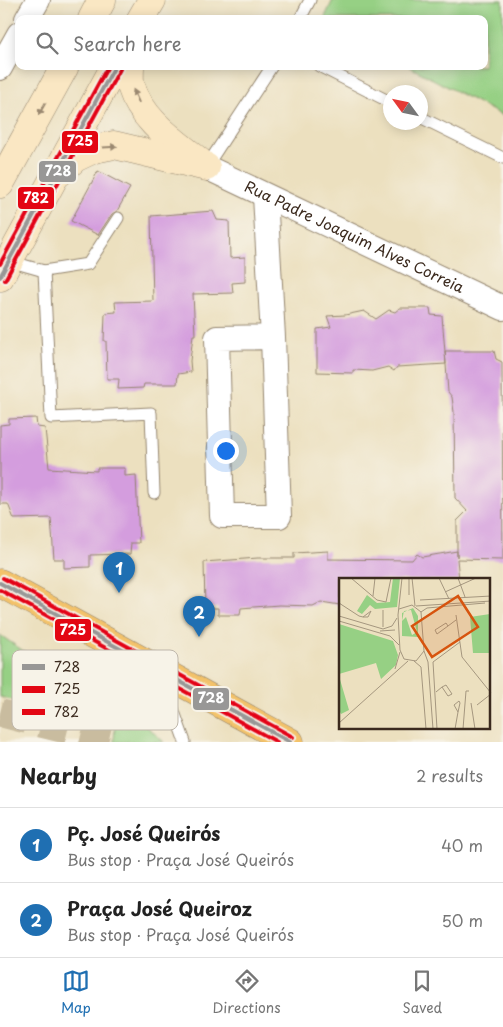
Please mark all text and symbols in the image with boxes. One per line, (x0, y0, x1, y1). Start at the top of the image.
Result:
search box (15, 15, 488, 70)
icon: search (33, 29, 61, 57)
text: Search here (73, 29, 182, 57)
north arrow (383, 85, 428, 130)
one-way arrow (131, 89, 139, 103)
one-way arrow (38, 102, 46, 116)
line badge: 725 (61, 130, 99, 154)
text: 725 (67, 130, 93, 151)
one-way arrow (102, 142, 118, 150)
line badge: 728 (38, 160, 77, 183)
text: 728 (45, 160, 71, 181)
street label: Rua Padre Joaquim Alves Correia (241, 174, 469, 298)
line badge: 782 (17, 186, 55, 210)
text: 782 (23, 187, 49, 208)
your location (213, 438, 239, 464)
pin: 1 (103, 552, 135, 593)
inset map (339, 578, 490, 730)
pin: 2 (183, 596, 215, 637)
line badge: 725 (54, 618, 92, 642)
text: 725 (60, 619, 86, 640)
legend (12, 650, 178, 730)
text: 728 (54, 656, 80, 677)
text: 725 (54, 678, 80, 699)
line badge: 728 (192, 687, 230, 711)
text: 728 (198, 687, 224, 708)
text: 782 (54, 701, 79, 722)
text: Nearby (20, 759, 97, 791)
text: 2 results (416, 763, 483, 787)
text: Pç. José Queirós (67, 819, 220, 847)
text: 1 (32, 833, 40, 857)
text: 40 m (441, 833, 483, 857)
text: Bus stop · Praça José Queirós (67, 847, 294, 871)
text: Praça José Queiroz (67, 894, 252, 922)
text: 2 (30, 908, 42, 932)
text: 50 m (442, 908, 483, 932)
text: Bus stop · Praça José Queirós (67, 922, 294, 946)
tab: Map (61, 967, 91, 1018)
tab: Directions (213, 967, 281, 1018)
tab: Saved (402, 967, 442, 1018)

